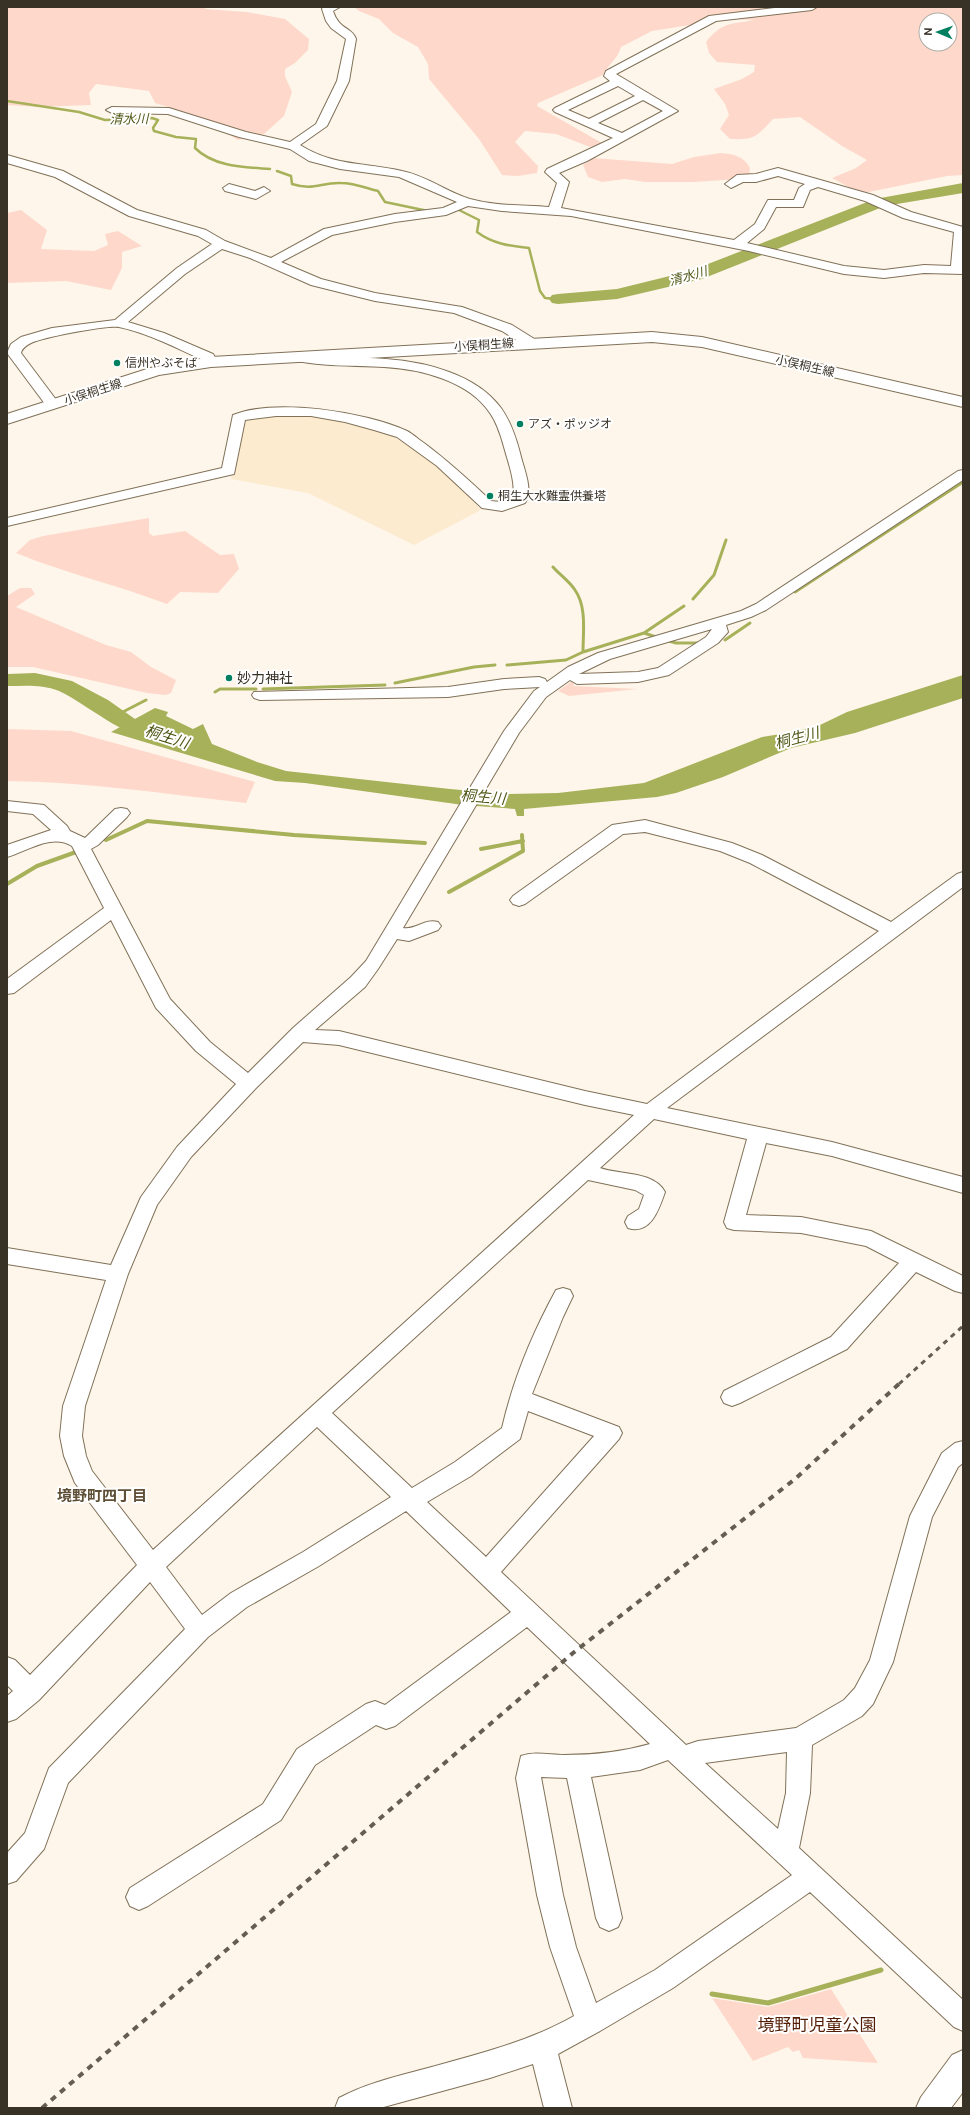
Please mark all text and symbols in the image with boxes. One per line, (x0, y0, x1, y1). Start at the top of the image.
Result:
north arrow (918, 12, 958, 52)
text: N (921, 27, 935, 36)
water label: 清水川 (109, 110, 151, 128)
water label: 清水川 (667, 262, 711, 290)
street label: 小俣桐生線 (454, 335, 514, 355)
street label: 小俣桐生線 (774, 351, 836, 381)
place label: 信州やぶそば (125, 355, 197, 371)
marker: 信州やぶそば (112, 358, 122, 368)
street label: 小俣桐生線 (62, 375, 124, 409)
place label: アズ・ポッジオ (528, 416, 612, 432)
marker: アズ・ポッジオ (515, 419, 525, 429)
place label: 桐生大水難霊供養塔 (498, 488, 606, 504)
marker: 桐生大水難霊供養塔 (485, 491, 495, 501)
place label: 妙力神社 (237, 669, 293, 687)
marker: 妙力神社 (224, 673, 234, 683)
water label: 桐生川 (143, 721, 193, 754)
water label: 桐生川 (773, 722, 823, 753)
water label: 桐生川 (460, 785, 508, 809)
district label: 境野町四丁目 (57, 1486, 147, 1506)
park label: 境野町児童公園 (758, 2014, 877, 2036)

